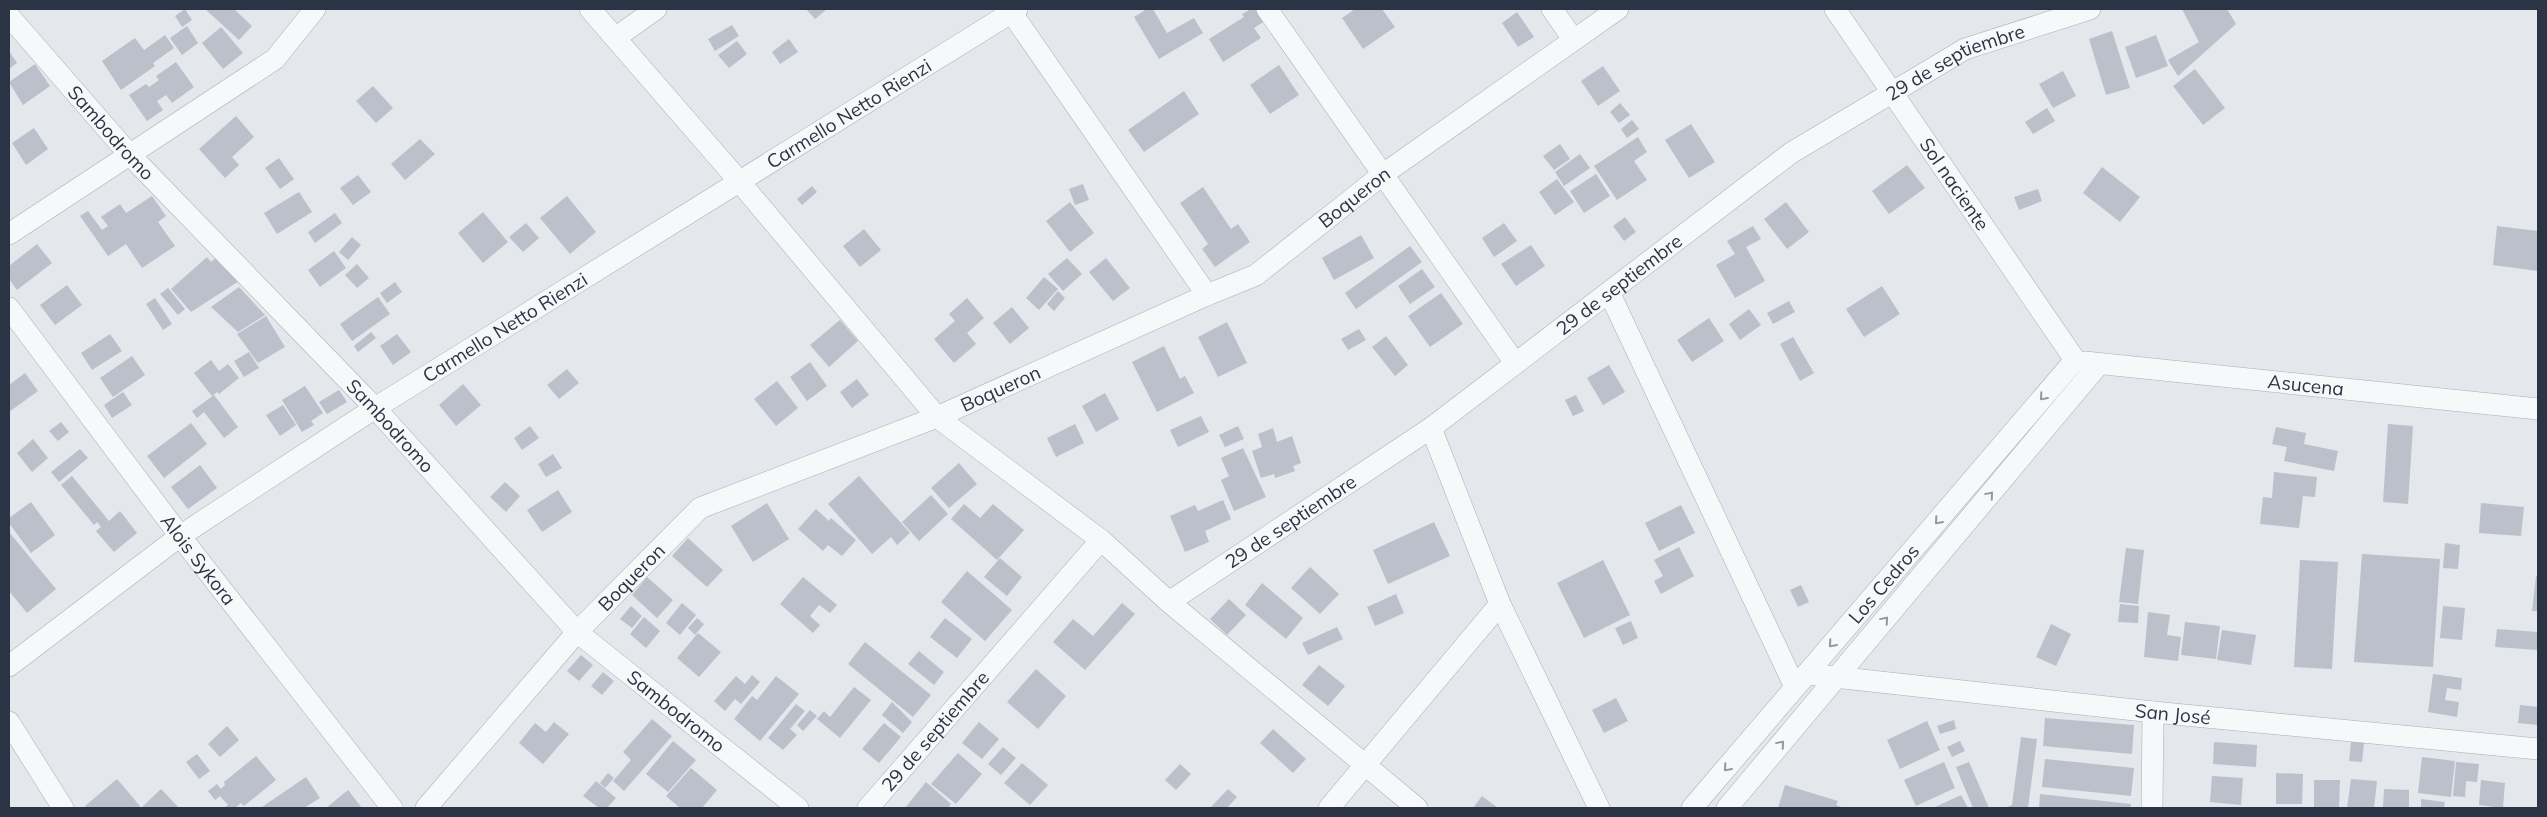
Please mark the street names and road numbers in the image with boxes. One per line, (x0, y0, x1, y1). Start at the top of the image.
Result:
street label: 29 de septiembre (1881, 19, 2028, 106)
street label: Carmello Netto Rienzi (762, 53, 936, 174)
street label: Sambodromo (63, 80, 160, 185)
street label: Sol naciente (1915, 133, 1995, 235)
street label: Boqueron (1313, 161, 1395, 233)
street label: 29 de septiembre (1551, 229, 1687, 340)
street label: Carmello Netto Rienzi (418, 267, 592, 388)
street label: Boqueron (957, 360, 1044, 417)
street label: Asucena (2267, 369, 2345, 401)
street label: Sambodromo (341, 374, 439, 478)
street label: 29 de septiembre (1221, 469, 1361, 573)
street label: Alois Sykora (156, 509, 241, 610)
street label: Boqueron (593, 539, 670, 616)
street label: Los Cedros (1843, 539, 1924, 628)
street label: Sambodromo (622, 665, 730, 757)
street label: 29 de septiembre (876, 666, 994, 796)
street label: San José (2134, 698, 2212, 729)

